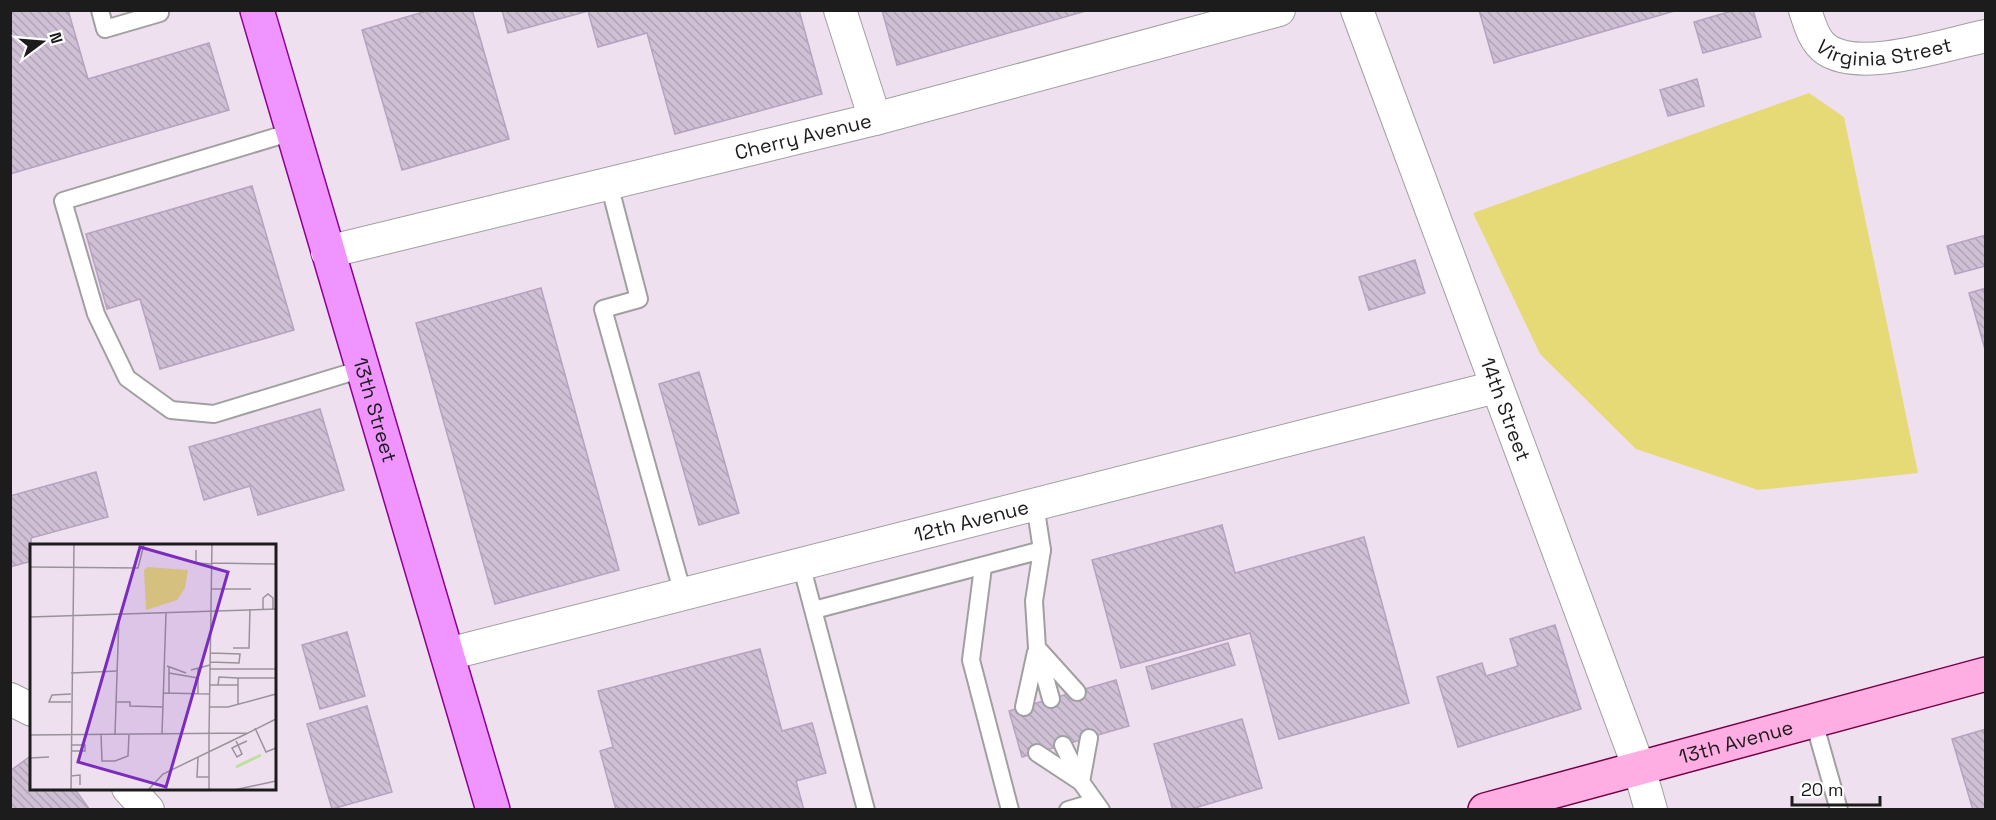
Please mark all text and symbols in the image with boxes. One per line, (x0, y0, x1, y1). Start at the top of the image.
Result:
north arrow (12, 12, 72, 72)
text: N (44, 30, 68, 46)
street label: Virginia Street (1811, 32, 1954, 72)
street label: Cherry Avenue (732, 107, 874, 166)
street label: 13th Street (347, 354, 403, 466)
street label: 14th Street (1474, 354, 1537, 465)
street label: 12th Avenue (911, 494, 1031, 548)
inset map (30, 544, 276, 790)
street label: 13th Avenue (1676, 714, 1796, 770)
scale bar (1792, 769, 1880, 807)
text: 20 m (1801, 778, 1844, 801)

